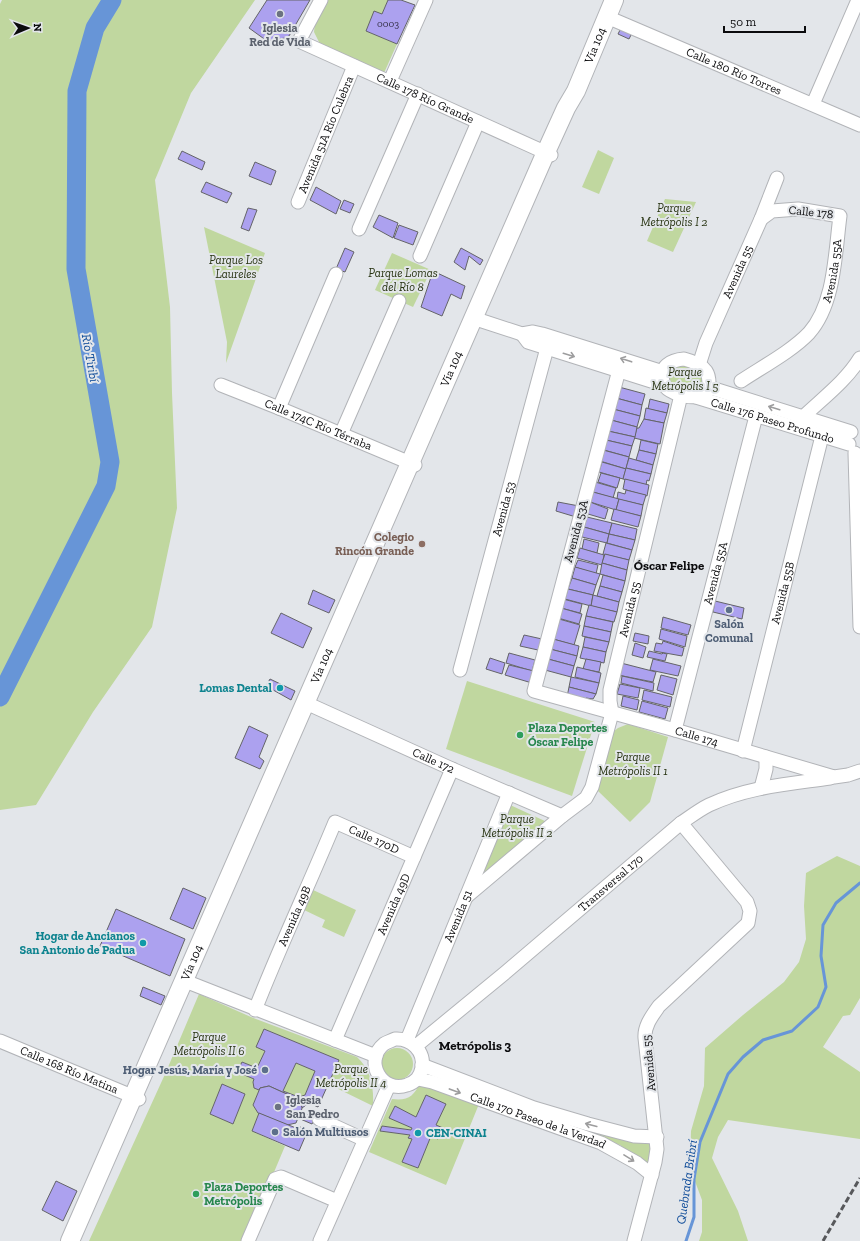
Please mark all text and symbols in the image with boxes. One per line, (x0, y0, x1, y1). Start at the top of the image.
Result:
north arrow (8, 8, 48, 48)
scale bar (724, 8, 805, 34)
marker: Iglesia Red de Vida (275, 9, 285, 19)
text: 50 m (730, 15, 757, 29)
house number: 0003 (377, 18, 399, 30)
place label: Iglesia Red de Vida (249, 21, 311, 49)
text: N (31, 23, 44, 33)
street label: Vía 104 (581, 25, 609, 66)
street label: Calle 180 Río Torres (684, 45, 784, 98)
street label: Calle 178 Río Grande (374, 70, 476, 126)
street label: Avenida 51A Río Culebra (295, 74, 356, 195)
park label: Parque Metrópolis I 2 (640, 201, 708, 229)
street label: Calle 178 (788, 203, 834, 221)
street label: Avenida 55A (819, 238, 844, 304)
street label: Avenida 55 (720, 243, 755, 300)
park label: Parque Los Laureles (209, 253, 263, 281)
park label: Parque Lomas del Río 8 (368, 266, 438, 294)
water label: Río Tiribí (79, 333, 102, 384)
street label: Vía 104 (437, 348, 465, 390)
one-way arrow (563, 352, 576, 359)
one-way arrow (619, 356, 632, 363)
park label: Parque Metrópolis I 5 (651, 365, 719, 393)
street label: Calle 176 Paseo Profundo (709, 395, 836, 446)
street label: Calle 174C Río Térraba (263, 396, 374, 453)
one-way arrow (768, 404, 781, 411)
street label: Avenida 53 (489, 480, 518, 538)
street label: Avenida 53A (561, 498, 591, 564)
place label: Colegio Rincón Grande (335, 530, 415, 558)
marker: Colegio Rincón Grande (417, 539, 427, 549)
street label: Avenida 55A (701, 540, 730, 606)
district label: Óscar Felipe (634, 558, 705, 573)
street label: Avenida 55B (768, 560, 797, 626)
street label: Avenida 55 (616, 580, 643, 638)
marker: Salón Comunal (724, 605, 734, 615)
place label: Salón Comunal (705, 617, 754, 645)
street label: Vía 104 (307, 645, 336, 686)
place label: Lomas Dental (199, 681, 273, 695)
marker: Lomas Dental (275, 683, 285, 693)
place label: Plaza Deportes Óscar Felipe (528, 721, 608, 749)
street label: Calle 174 (673, 723, 721, 750)
marker: Plaza Deportes Óscar Felipe (515, 730, 525, 740)
street label: Calle 172 (410, 745, 457, 776)
park label: Parque Metrópolis II 1 (598, 750, 668, 778)
park label: Parque Metrópolis II 2 (482, 812, 552, 840)
street label: Calle 170D (347, 822, 401, 857)
street label: Transversal 170 (575, 851, 646, 914)
street label: Avenida 49D (374, 871, 413, 937)
street label: Avenida 49B (275, 884, 314, 948)
street label: Avenida 51 (441, 888, 475, 944)
place label: Hogar de Ancianos San Antonio de Padua (20, 929, 135, 957)
marker: Hogar de Ancianos San Antonio de Padua (138, 938, 148, 948)
street label: Vía 104 (177, 942, 206, 983)
park label: Parque Metrópolis II 6 (173, 1030, 245, 1058)
street label: Avenida 55 (640, 1034, 658, 1092)
district label: Metrópolis 3 (439, 1038, 511, 1053)
street label: Calle 168 Río Matina (18, 1043, 121, 1097)
park label: Parque Metrópolis II 4 (315, 1062, 387, 1090)
place label: Hogar Jesús, María y José (123, 1063, 257, 1077)
marker: Hogar Jesús, María y José (260, 1065, 270, 1075)
one-way arrow (449, 1087, 461, 1095)
street label: Calle 170 Paseo de la Verdad (468, 1089, 609, 1152)
place label: Iglesia San Pedro (286, 1093, 340, 1121)
marker: Iglesia San Pedro (273, 1102, 283, 1112)
one-way arrow (585, 1121, 598, 1128)
place label: Salón Multiusos (283, 1125, 369, 1139)
place label: CEN-CINAI (426, 1126, 487, 1140)
marker: Salón Multiusos (270, 1127, 280, 1137)
marker: CEN-CINAI (413, 1128, 423, 1138)
water label: Quebrada Bribrí (673, 1138, 700, 1225)
one-way arrow (623, 1154, 635, 1162)
place label: Plaza Deportes Metrópolis (204, 1180, 284, 1208)
marker: Plaza Deportes Metrópolis (191, 1189, 201, 1199)

